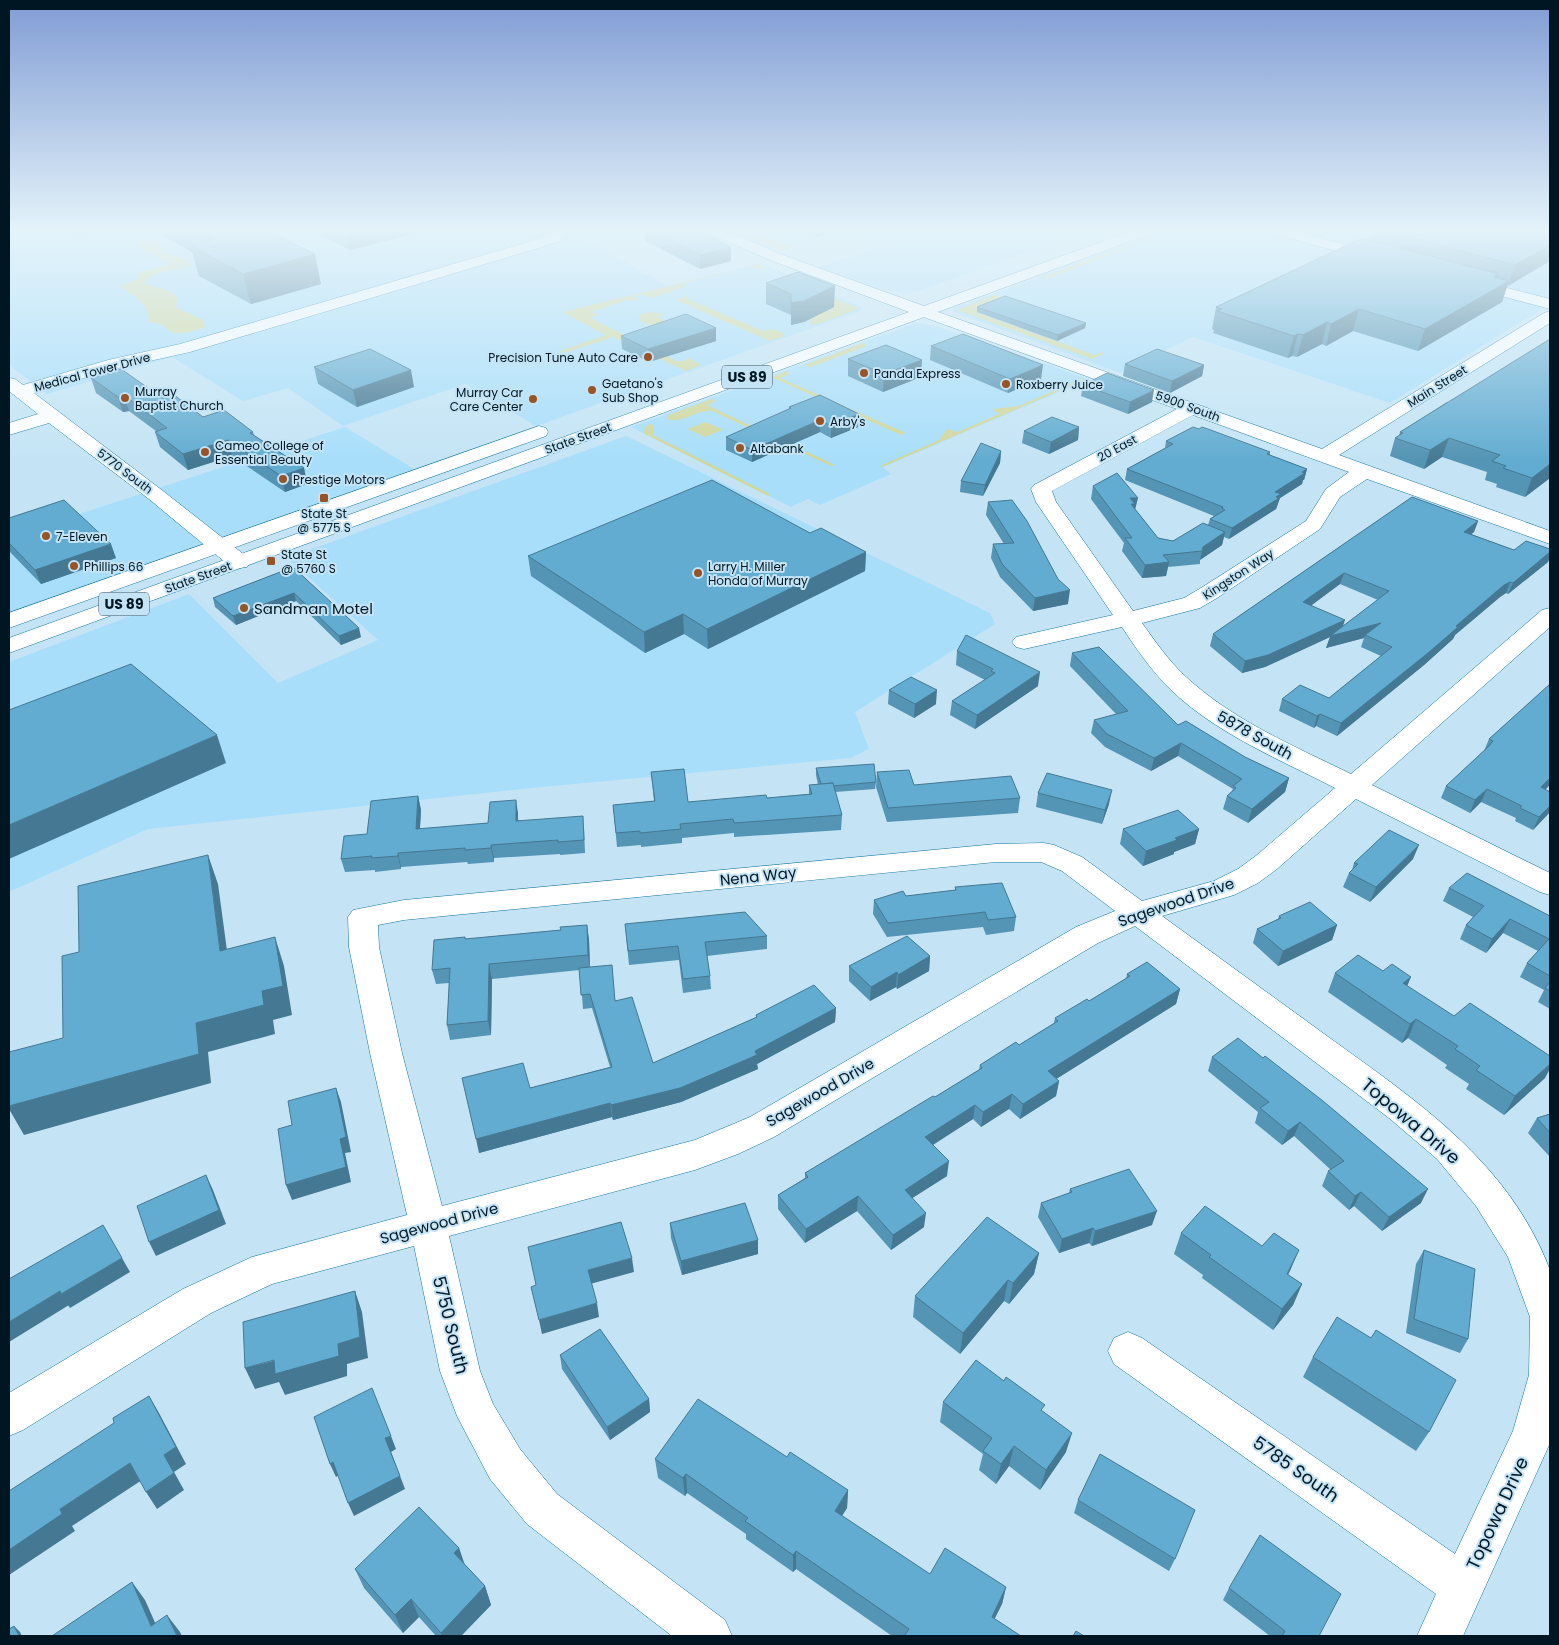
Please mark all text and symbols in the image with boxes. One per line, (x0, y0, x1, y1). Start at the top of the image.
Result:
street label: Medical Tower Drive (32, 348, 152, 396)
place label: Precision Tune Auto Care (488, 349, 638, 366)
marker: Precision Tune Auto Care (642, 351, 654, 363)
street label: Main Street (1404, 361, 1470, 411)
place label: Panda Express (874, 365, 961, 382)
road number: US 89 (722, 366, 772, 388)
marker: Panda Express (858, 367, 870, 379)
place label: Gaetano's Sub Shop (602, 375, 663, 406)
place label: Roxberry Juice (1016, 376, 1103, 393)
marker: Roxberry Juice (1000, 378, 1012, 390)
place label: Murray Baptist Church (135, 383, 224, 414)
place label: Murray Car Care Center (450, 384, 524, 415)
marker: Gaetano's Sub Shop (586, 384, 598, 396)
street label: 5900 South (1153, 386, 1223, 426)
marker: Murray Baptist Church (119, 392, 131, 404)
marker: Murray Car Care Center (527, 393, 539, 405)
place label: Arby's (830, 413, 866, 430)
marker: Arby's (814, 415, 826, 427)
street label: State Street (542, 418, 614, 458)
street label: 20 East (1094, 431, 1140, 465)
place label: Cameo College of Essential Beauty (215, 437, 324, 468)
place label: Altabank (750, 440, 804, 457)
marker: Altabank (734, 442, 746, 454)
street label: 5770 South (94, 444, 156, 498)
marker: Cameo College of Essential Beauty (199, 446, 211, 458)
place label: Prestige Motors (293, 471, 385, 488)
marker: Prestige Motors (277, 473, 289, 485)
marker: State St @ 5775 S (318, 492, 330, 504)
place label: State St @ 5775 S (297, 505, 351, 536)
place label: 7-Eleven (56, 528, 108, 545)
marker: 7-Eleven (40, 530, 52, 542)
street label: Kingston Way (1199, 544, 1277, 603)
place label: State St @ 5760 S (281, 546, 336, 577)
marker: State St @ 5760 S (265, 555, 277, 567)
street label: State Street (162, 557, 234, 597)
place label: Phillips 66 (84, 558, 143, 575)
place label: Larry H. Miller Honda of Murray (708, 558, 808, 589)
marker: Phillips 66 (68, 560, 80, 572)
marker: Larry H. Miller Honda of Murray (692, 567, 704, 579)
road number: US 89 (99, 592, 149, 616)
place label: Sandman Motel (254, 598, 373, 619)
marker: Sandman Motel (238, 602, 250, 614)
street label: 5878 South (1213, 706, 1297, 764)
street label: Nena Way (719, 861, 798, 890)
street label: Sagewood Drive (1115, 872, 1237, 932)
street label: Sagewood Drive (762, 1052, 878, 1132)
street label: Topowa Drive (1356, 1072, 1466, 1170)
street label: Sagewood Drive (378, 1197, 500, 1249)
street label: 5750 South (427, 1273, 475, 1377)
street label: 5785 South (1248, 1430, 1344, 1508)
street label: Topowa Drive (1460, 1453, 1534, 1573)

